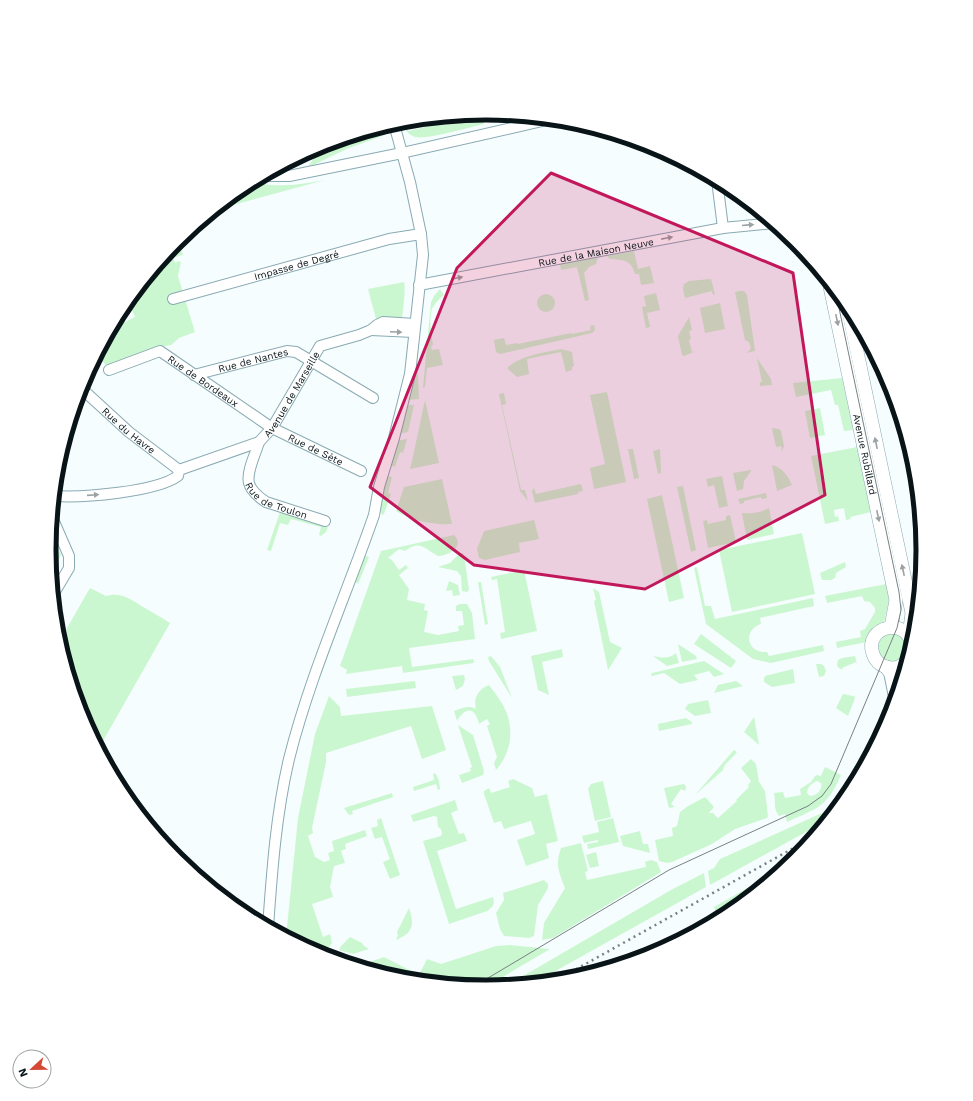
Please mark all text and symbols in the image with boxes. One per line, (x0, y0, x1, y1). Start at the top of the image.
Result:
one-way arrow (742, 222, 754, 229)
one-way arrow (661, 235, 674, 241)
street label: Rue de la Maison Neuve (537, 236, 655, 269)
street label: Impasse de Degré (253, 248, 340, 282)
one-way arrow (451, 275, 463, 281)
one-way arrow (835, 314, 841, 326)
one-way arrow (390, 328, 402, 335)
street label: Rue de Nantes (217, 346, 289, 375)
street label: Avenue de Marseille (262, 349, 322, 439)
street label: Rue de Bordeaux (166, 353, 240, 409)
street label: Rue du Havre (100, 405, 157, 456)
street label: Avenue Rubillard (851, 413, 879, 496)
street label: Rue de Sète (286, 432, 345, 468)
one-way arrow (873, 437, 879, 449)
street label: Rue de Toulon (243, 481, 309, 521)
one-way arrow (87, 492, 99, 499)
one-way arrow (876, 510, 882, 522)
one-way arrow (900, 564, 906, 576)
north arrow (12, 1049, 52, 1089)
text: N (16, 1066, 31, 1079)

